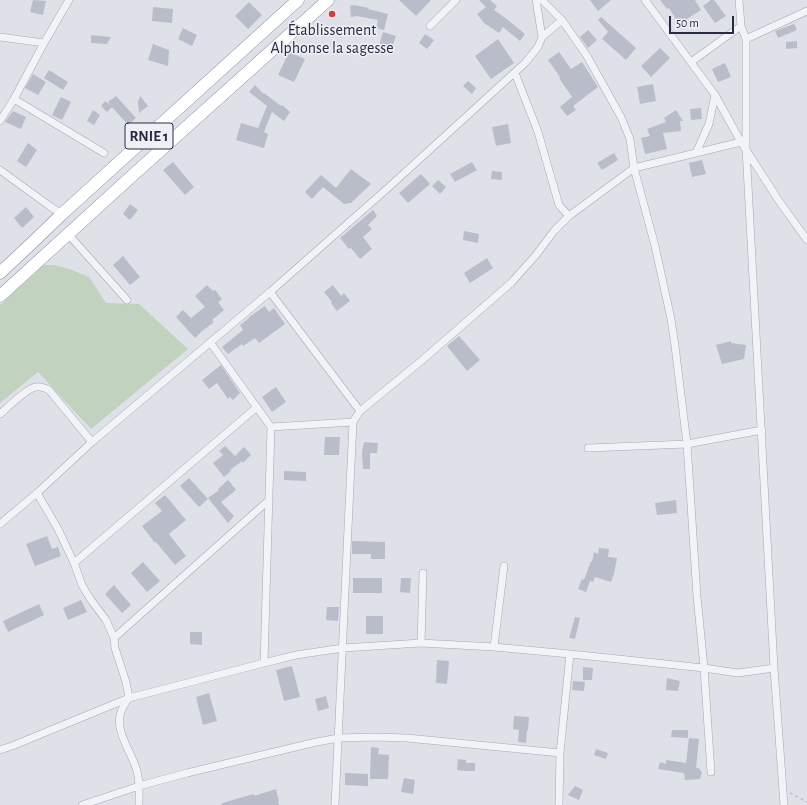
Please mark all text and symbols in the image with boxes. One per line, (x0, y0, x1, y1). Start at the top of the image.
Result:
scale bar (671, 8, 736, 34)
marker: Établissement Alphonse la sagesse (327, 9, 337, 19)
text: 50 m (676, 17, 699, 29)
place label: Établissement Alphonse la sagesse (270, 20, 394, 58)
road number: RNIE 1 (125, 123, 173, 149)

